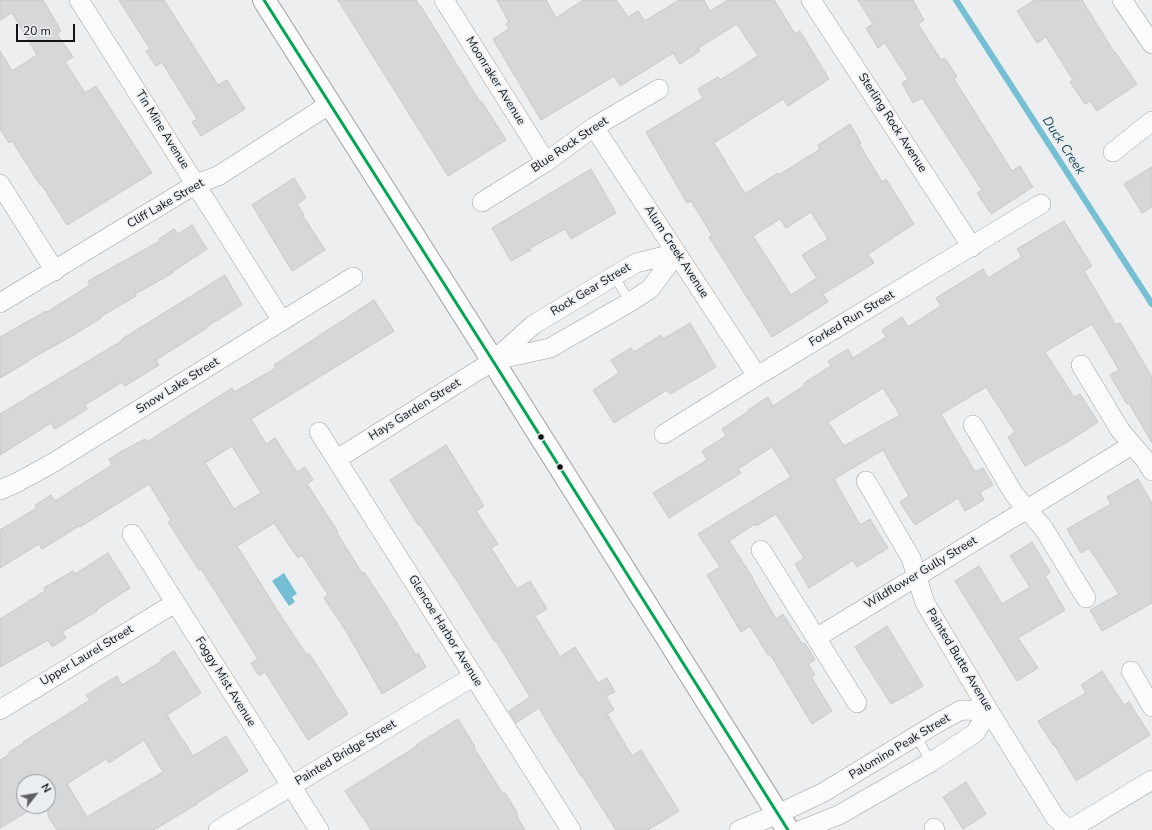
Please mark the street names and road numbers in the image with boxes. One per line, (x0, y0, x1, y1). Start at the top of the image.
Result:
street label: Moonraker Avenue (462, 34, 528, 128)
street label: Sterling Rock Avenue (855, 71, 929, 175)
street label: Tin Mine Avenue (132, 88, 192, 172)
street label: Blue Rock Street (529, 114, 611, 176)
street label: Cliff Lake Street (125, 176, 207, 232)
street label: Alum Creek Avenue (641, 203, 711, 301)
street label: Rock Gear Street (548, 260, 634, 320)
street label: Forked Run Street (807, 288, 897, 350)
street label: Snow Lake Street (134, 355, 222, 417)
street label: Hays Garden Street (366, 376, 464, 444)
street label: Wildflower Gully Street (862, 534, 980, 612)
street label: Glencoe Harbor Avenue (405, 573, 485, 689)
street label: Painted Butte Avenue (923, 606, 995, 714)
street label: Upper Laurel Street (38, 623, 136, 689)
street label: Foggy Mist Avenue (192, 634, 258, 730)
street label: Palomino Peak Street (847, 711, 953, 783)
street label: Painted Bridge Street (293, 717, 399, 789)

